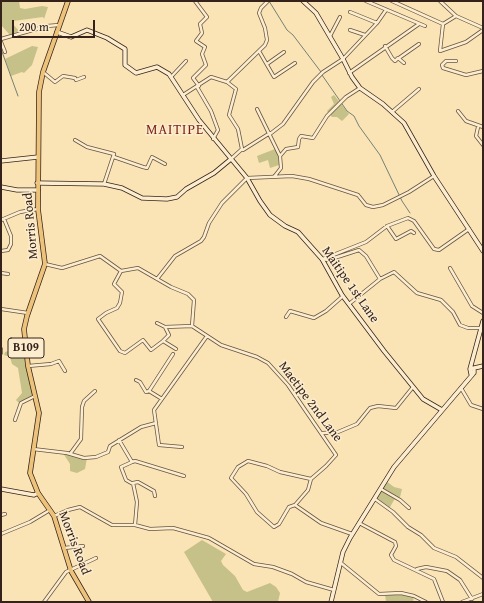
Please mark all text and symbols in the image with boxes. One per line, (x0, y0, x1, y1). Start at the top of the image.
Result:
scale bar (14, 12, 97, 38)
text: 200 m (19, 18, 49, 35)
district label: MAITIPE (146, 122, 204, 138)
street label: Morris Road (20, 192, 42, 260)
street label: Maitipe 1st Lane (318, 244, 382, 326)
road number: B109 (8, 338, 44, 358)
street label: Maetipe 2nd Lane (275, 359, 345, 445)
street label: Morris Road (55, 509, 93, 577)

